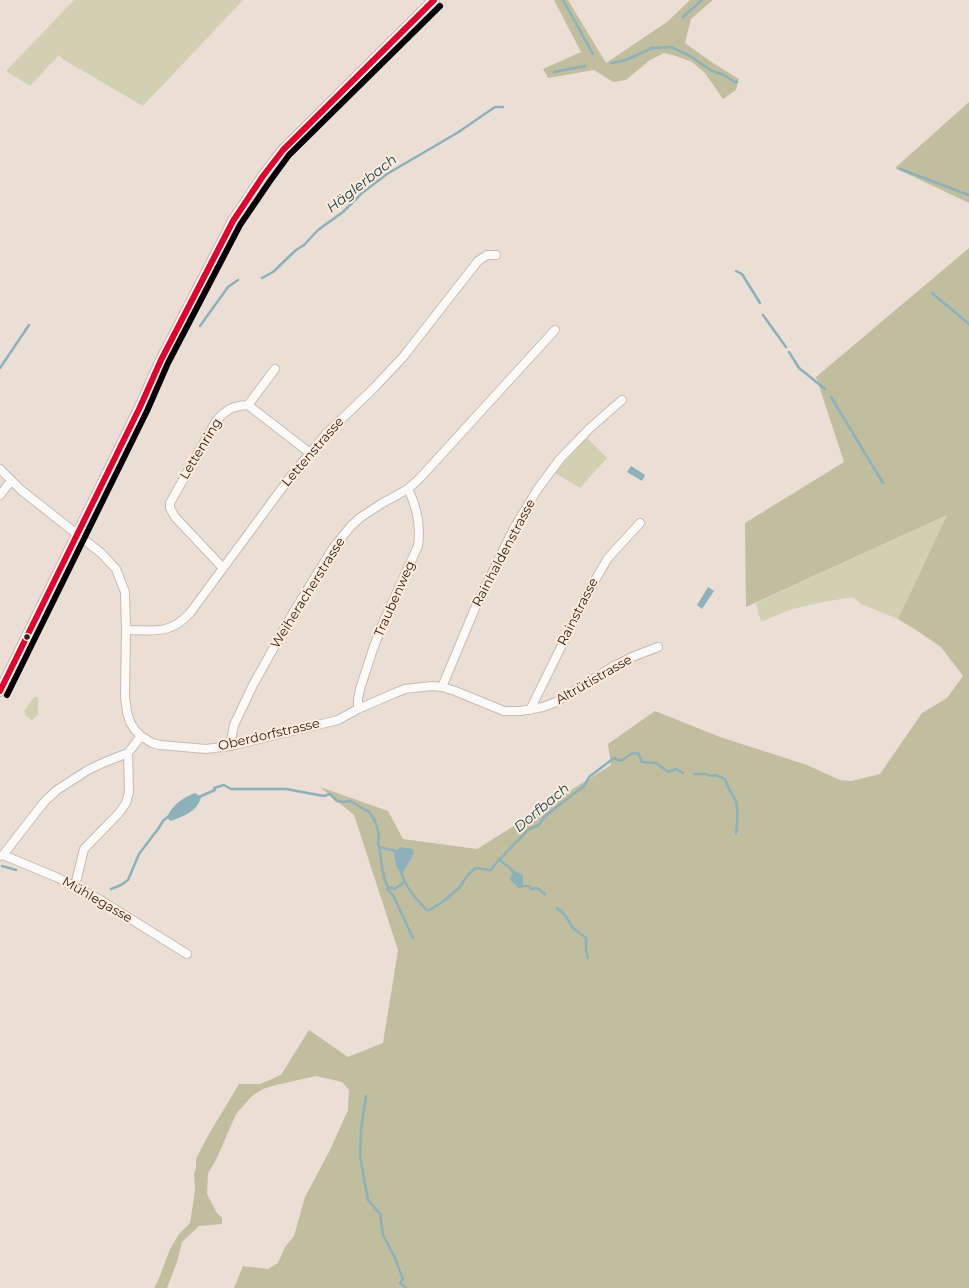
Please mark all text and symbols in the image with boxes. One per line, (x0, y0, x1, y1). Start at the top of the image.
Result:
water label: Häglerbach (324, 151, 400, 217)
street label: Lettenstrasse (279, 414, 347, 490)
street label: Lettenring (177, 416, 225, 482)
street label: Rainhaldenstrasse (469, 497, 539, 609)
street label: Weiheracherstrasse (268, 535, 348, 651)
street label: Traubenweg (371, 559, 419, 639)
street label: Rainstrasse (554, 576, 602, 648)
unlabelled marker (22, 632, 32, 642)
street label: Altrütistrasse (553, 652, 635, 708)
street label: Oberdorfstrasse (217, 716, 321, 754)
water label: Dorfbach (511, 780, 573, 836)
street label: Mühlegasse (59, 874, 135, 926)

